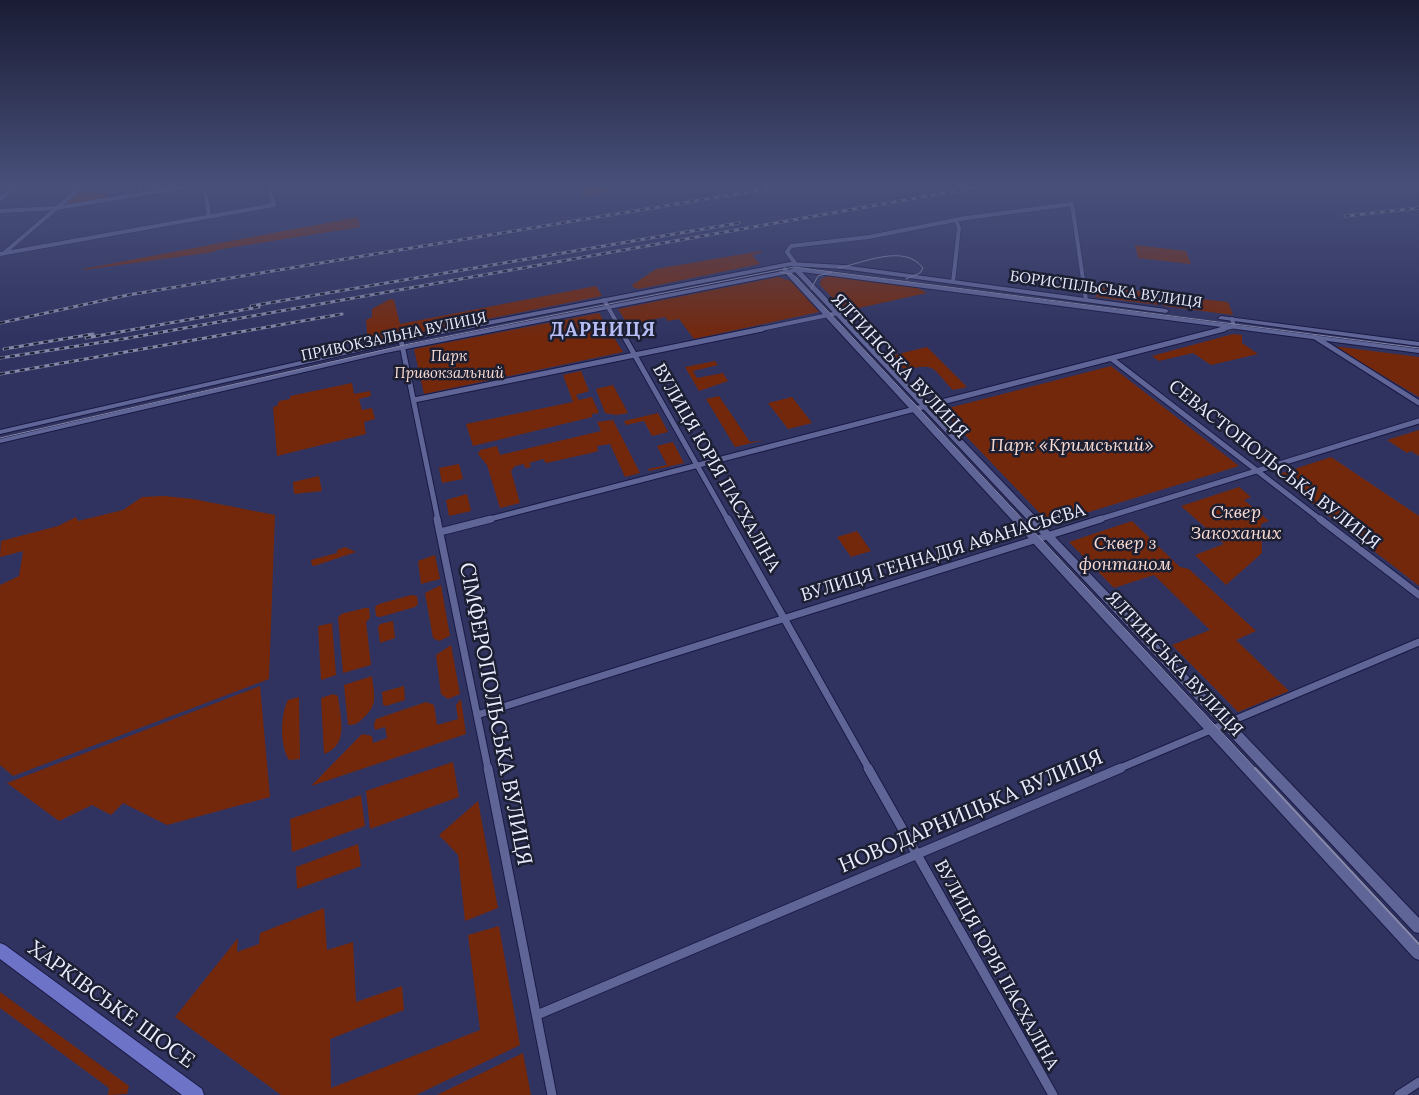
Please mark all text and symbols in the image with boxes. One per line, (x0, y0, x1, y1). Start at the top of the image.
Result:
street label: БОРИСПІЛЬСЬКА ВУЛИЦЯ (1009, 268, 1203, 312)
street label: ЯЛТИНСЬКА ВУЛИЦЯ (826, 289, 972, 443)
street label: ПРИВОКЗАЛЬНА ВУЛИЦЯ (300, 309, 488, 365)
district label: ДАРНИЦЯ (549, 320, 657, 342)
park label: Парк Привокзальний (394, 348, 504, 383)
street label: ВУЛИЦЯ ЮРІЯ ПАСХАЛІНА (647, 360, 785, 576)
street label: СЕВАСТОПОЛЬСЬКА ВУЛИЦЯ (1164, 376, 1384, 554)
park label: Парк «Кримський» (990, 435, 1154, 457)
street label: ВУЛИЦЯ ГЕННАДІЯ АФАНАСЬЄВА (798, 499, 1088, 607)
park label: Сквер Закоханих (1190, 502, 1282, 544)
park label: Сквер з фонтаном (1079, 533, 1171, 576)
street label: СІМФЕРОПОЛЬСЬКА ВУЛИЦЯ (453, 560, 537, 868)
street label: ЯЛТИНСЬКА ВУЛИЦЯ (1101, 587, 1247, 741)
street label: НОВОДАРНИЦЬКА ВУЛИЦЯ (835, 745, 1107, 879)
street label: ВУЛИЦЯ ЮРІЯ ПАСХАЛІНА (929, 856, 1063, 1074)
street label: ХАРКІВСЬКЕ ШОСЕ (23, 936, 199, 1074)

